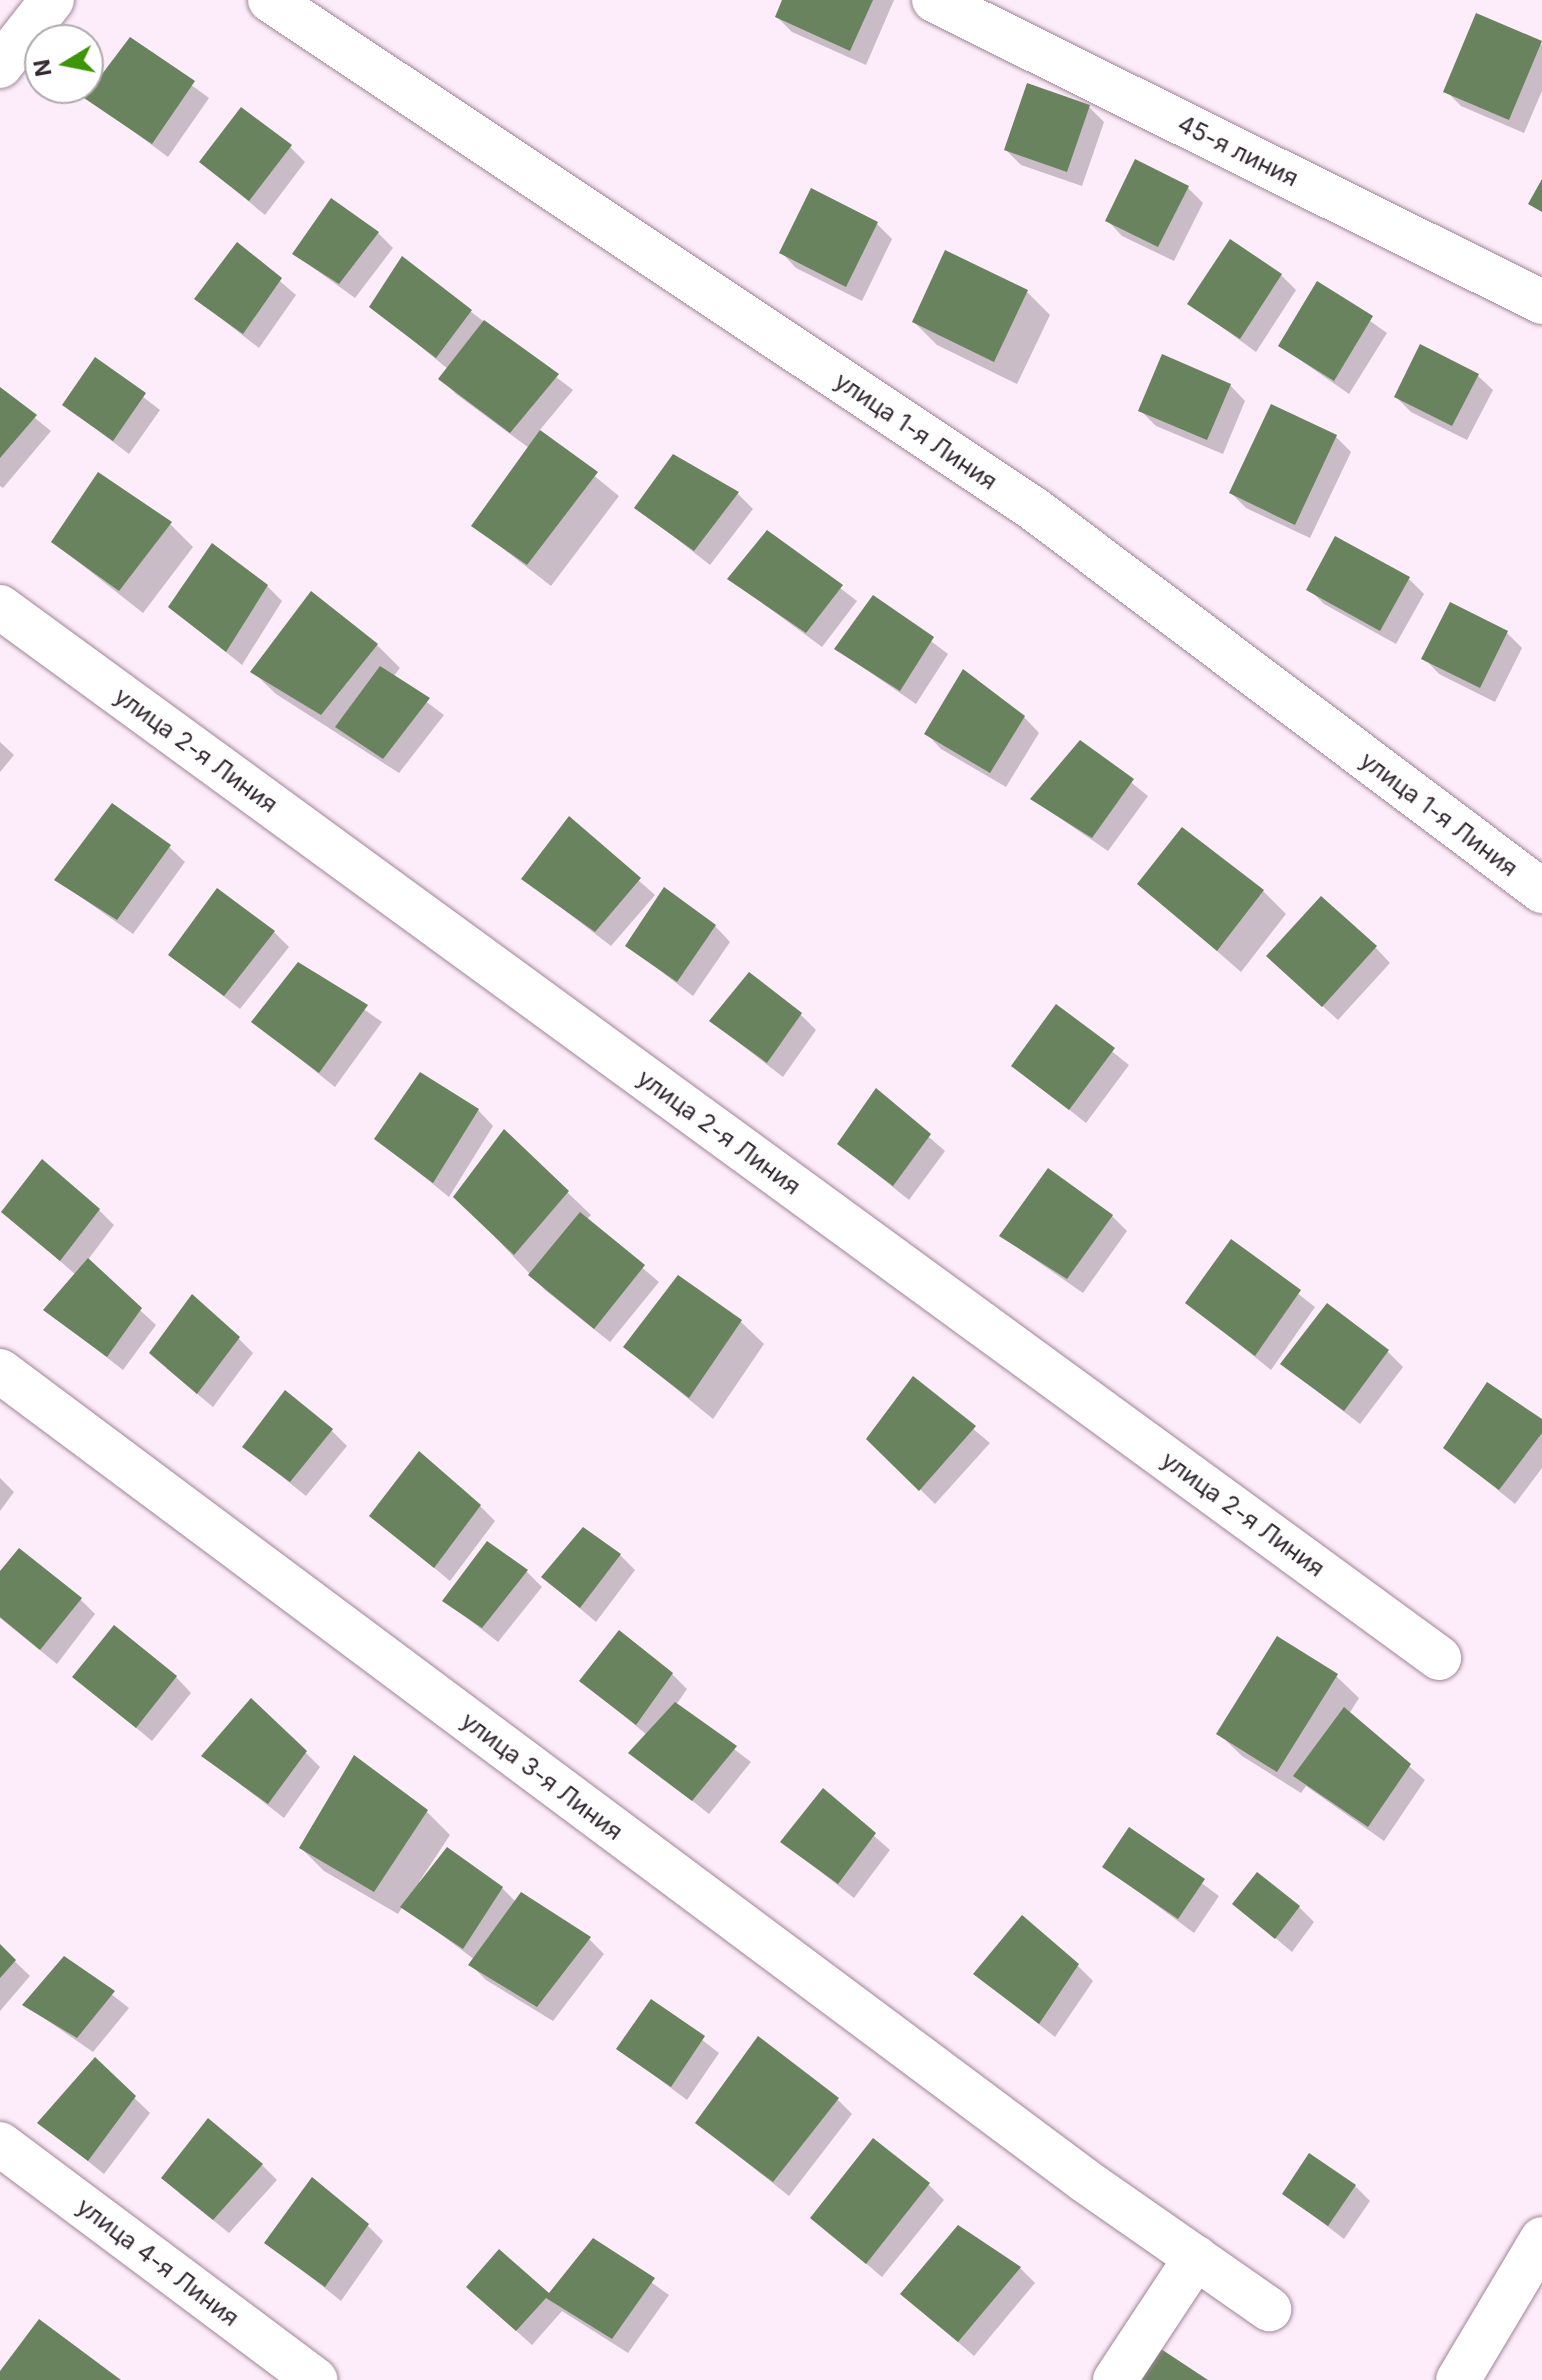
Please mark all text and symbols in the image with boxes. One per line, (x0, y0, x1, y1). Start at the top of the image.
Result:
north arrow (24, 24, 104, 104)
text: N (28, 57, 57, 78)
street label: 45-я линия (1173, 109, 1303, 193)
street label: улица 1-я Линия (829, 366, 1003, 496)
street label: улица 2-я Линия (109, 681, 283, 819)
street label: улица 1-я Линия (1355, 745, 1523, 883)
street label: улица 2-я Линия (632, 1063, 806, 1201)
street label: улица 2-я Линия (1156, 1445, 1330, 1583)
street label: улица 3-я Линия (456, 1706, 628, 1846)
street label: улица 4-я Линия (71, 2192, 245, 2332)

